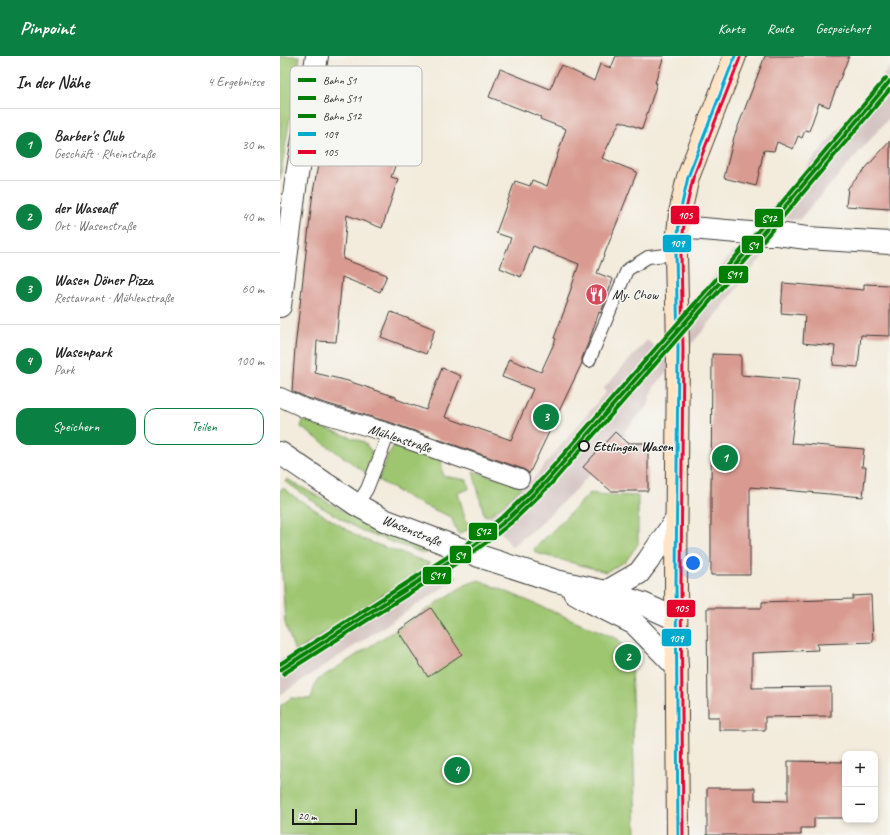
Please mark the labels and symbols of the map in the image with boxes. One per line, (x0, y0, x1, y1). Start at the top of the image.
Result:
legend (290, 66, 422, 166)
text: Bahn S1 (323, 73, 358, 87)
text: Bahn S11 (323, 91, 363, 105)
text: Bahn S12 (323, 109, 363, 123)
text: 109 (323, 127, 339, 141)
text: 105 (323, 145, 339, 159)
line badge: 105 (670, 205, 700, 225)
text: 105 (678, 208, 694, 222)
line badge: S12 (754, 208, 784, 228)
text: S12 (761, 211, 778, 225)
line badge: 109 (662, 234, 692, 253)
line badge: S1 (741, 235, 764, 254)
text: 109 (670, 236, 686, 250)
text: S1 (748, 238, 759, 252)
line badge: S11 (718, 265, 749, 284)
text: S11 (726, 267, 743, 281)
restaurant icon: My. Chow (583, 281, 609, 307)
place label: My. Chow (612, 286, 660, 303)
pin: 3 (533, 402, 559, 432)
street label: Mühlenstraße (366, 420, 435, 457)
place label: Ettlingen Wasen (593, 438, 674, 455)
marker: Ettlingen Wasen (578, 440, 590, 452)
pin: 1 (712, 443, 738, 473)
street label: Wasenstraße (380, 511, 445, 551)
line badge: S12 (468, 522, 498, 541)
text: S12 (475, 524, 492, 538)
line badge: S1 (449, 545, 472, 564)
text: S1 (455, 548, 466, 562)
your location (683, 553, 703, 573)
line badge: S11 (422, 566, 452, 585)
text: S11 (429, 568, 446, 582)
line badge: 105 (666, 599, 696, 618)
text: 105 (674, 601, 690, 615)
line badge: 109 (661, 628, 692, 647)
text: 109 (669, 631, 685, 645)
pin: 2 (615, 642, 641, 672)
pin: 4 (444, 755, 470, 785)
scale bar (292, 807, 357, 826)

